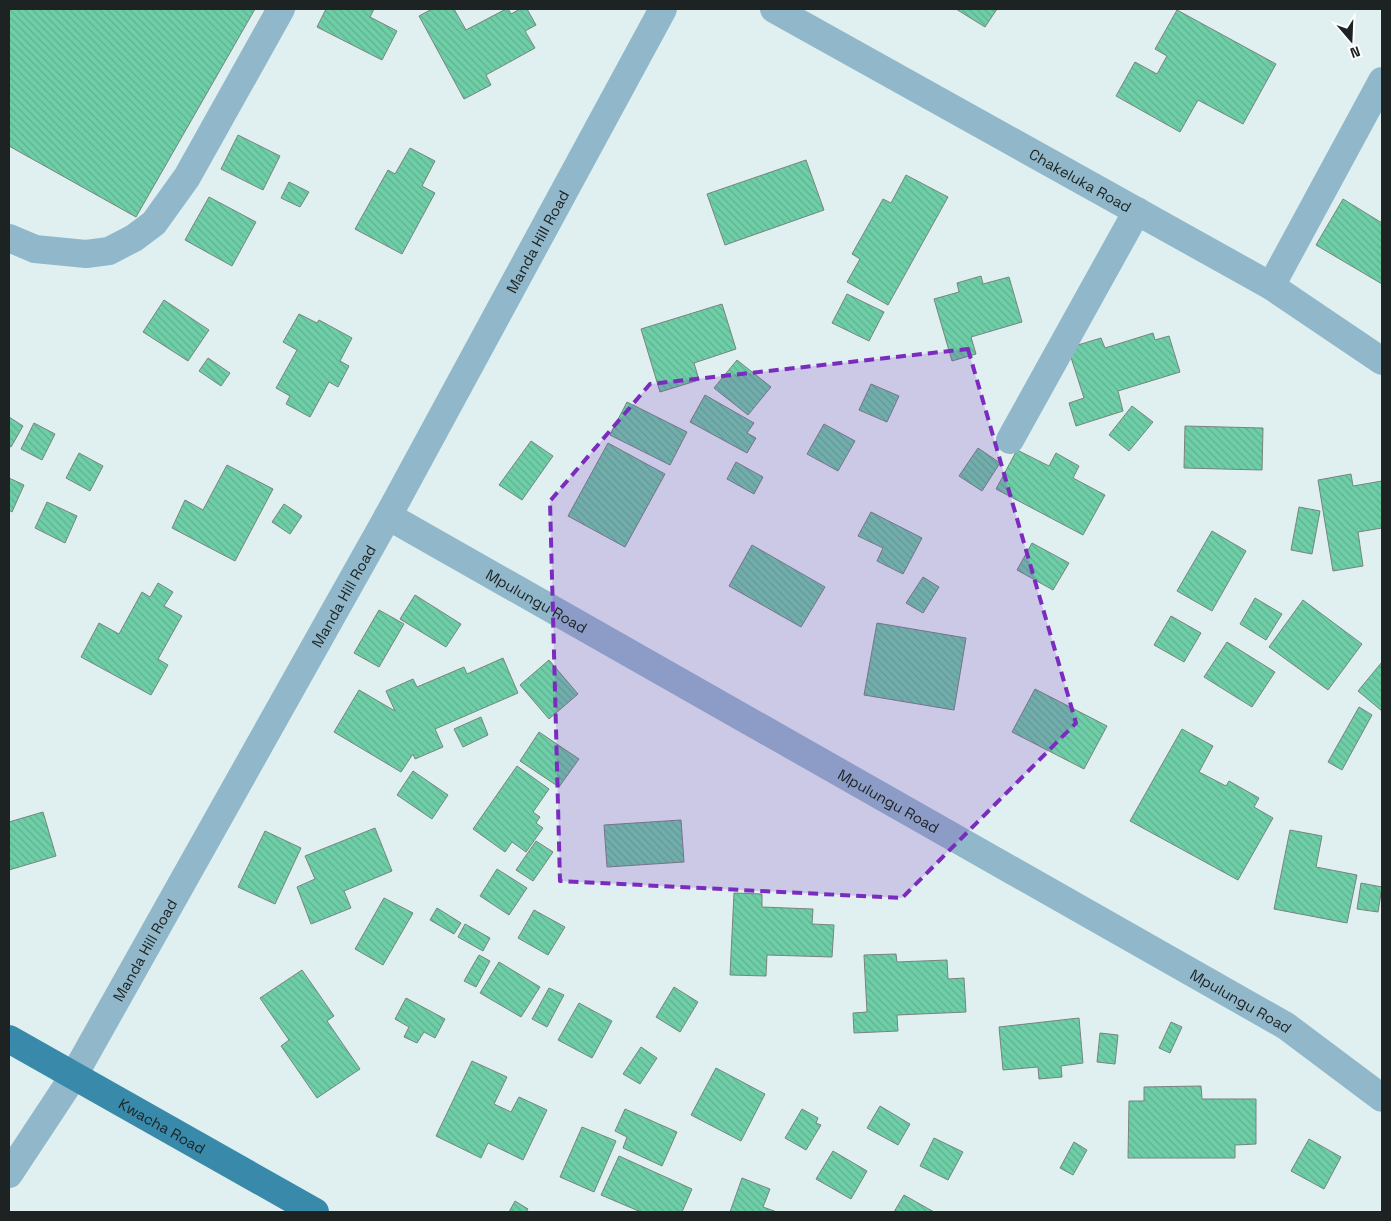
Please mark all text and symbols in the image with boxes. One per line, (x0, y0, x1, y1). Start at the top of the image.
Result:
north arrow (1326, 15, 1376, 65)
text: N (1348, 42, 1363, 62)
street label: Chakeluka Road (1026, 144, 1135, 216)
street label: Manda Hill Road (501, 186, 573, 296)
street label: Manda Hill Road (307, 541, 379, 650)
street label: Mpulungu Road (483, 564, 591, 637)
street label: Mpulungu Road (835, 764, 943, 837)
street label: Manda Hill Road (108, 895, 181, 1004)
street label: Mpulungu Road (1187, 964, 1296, 1037)
street label: Kwacha Road (115, 1094, 209, 1158)

